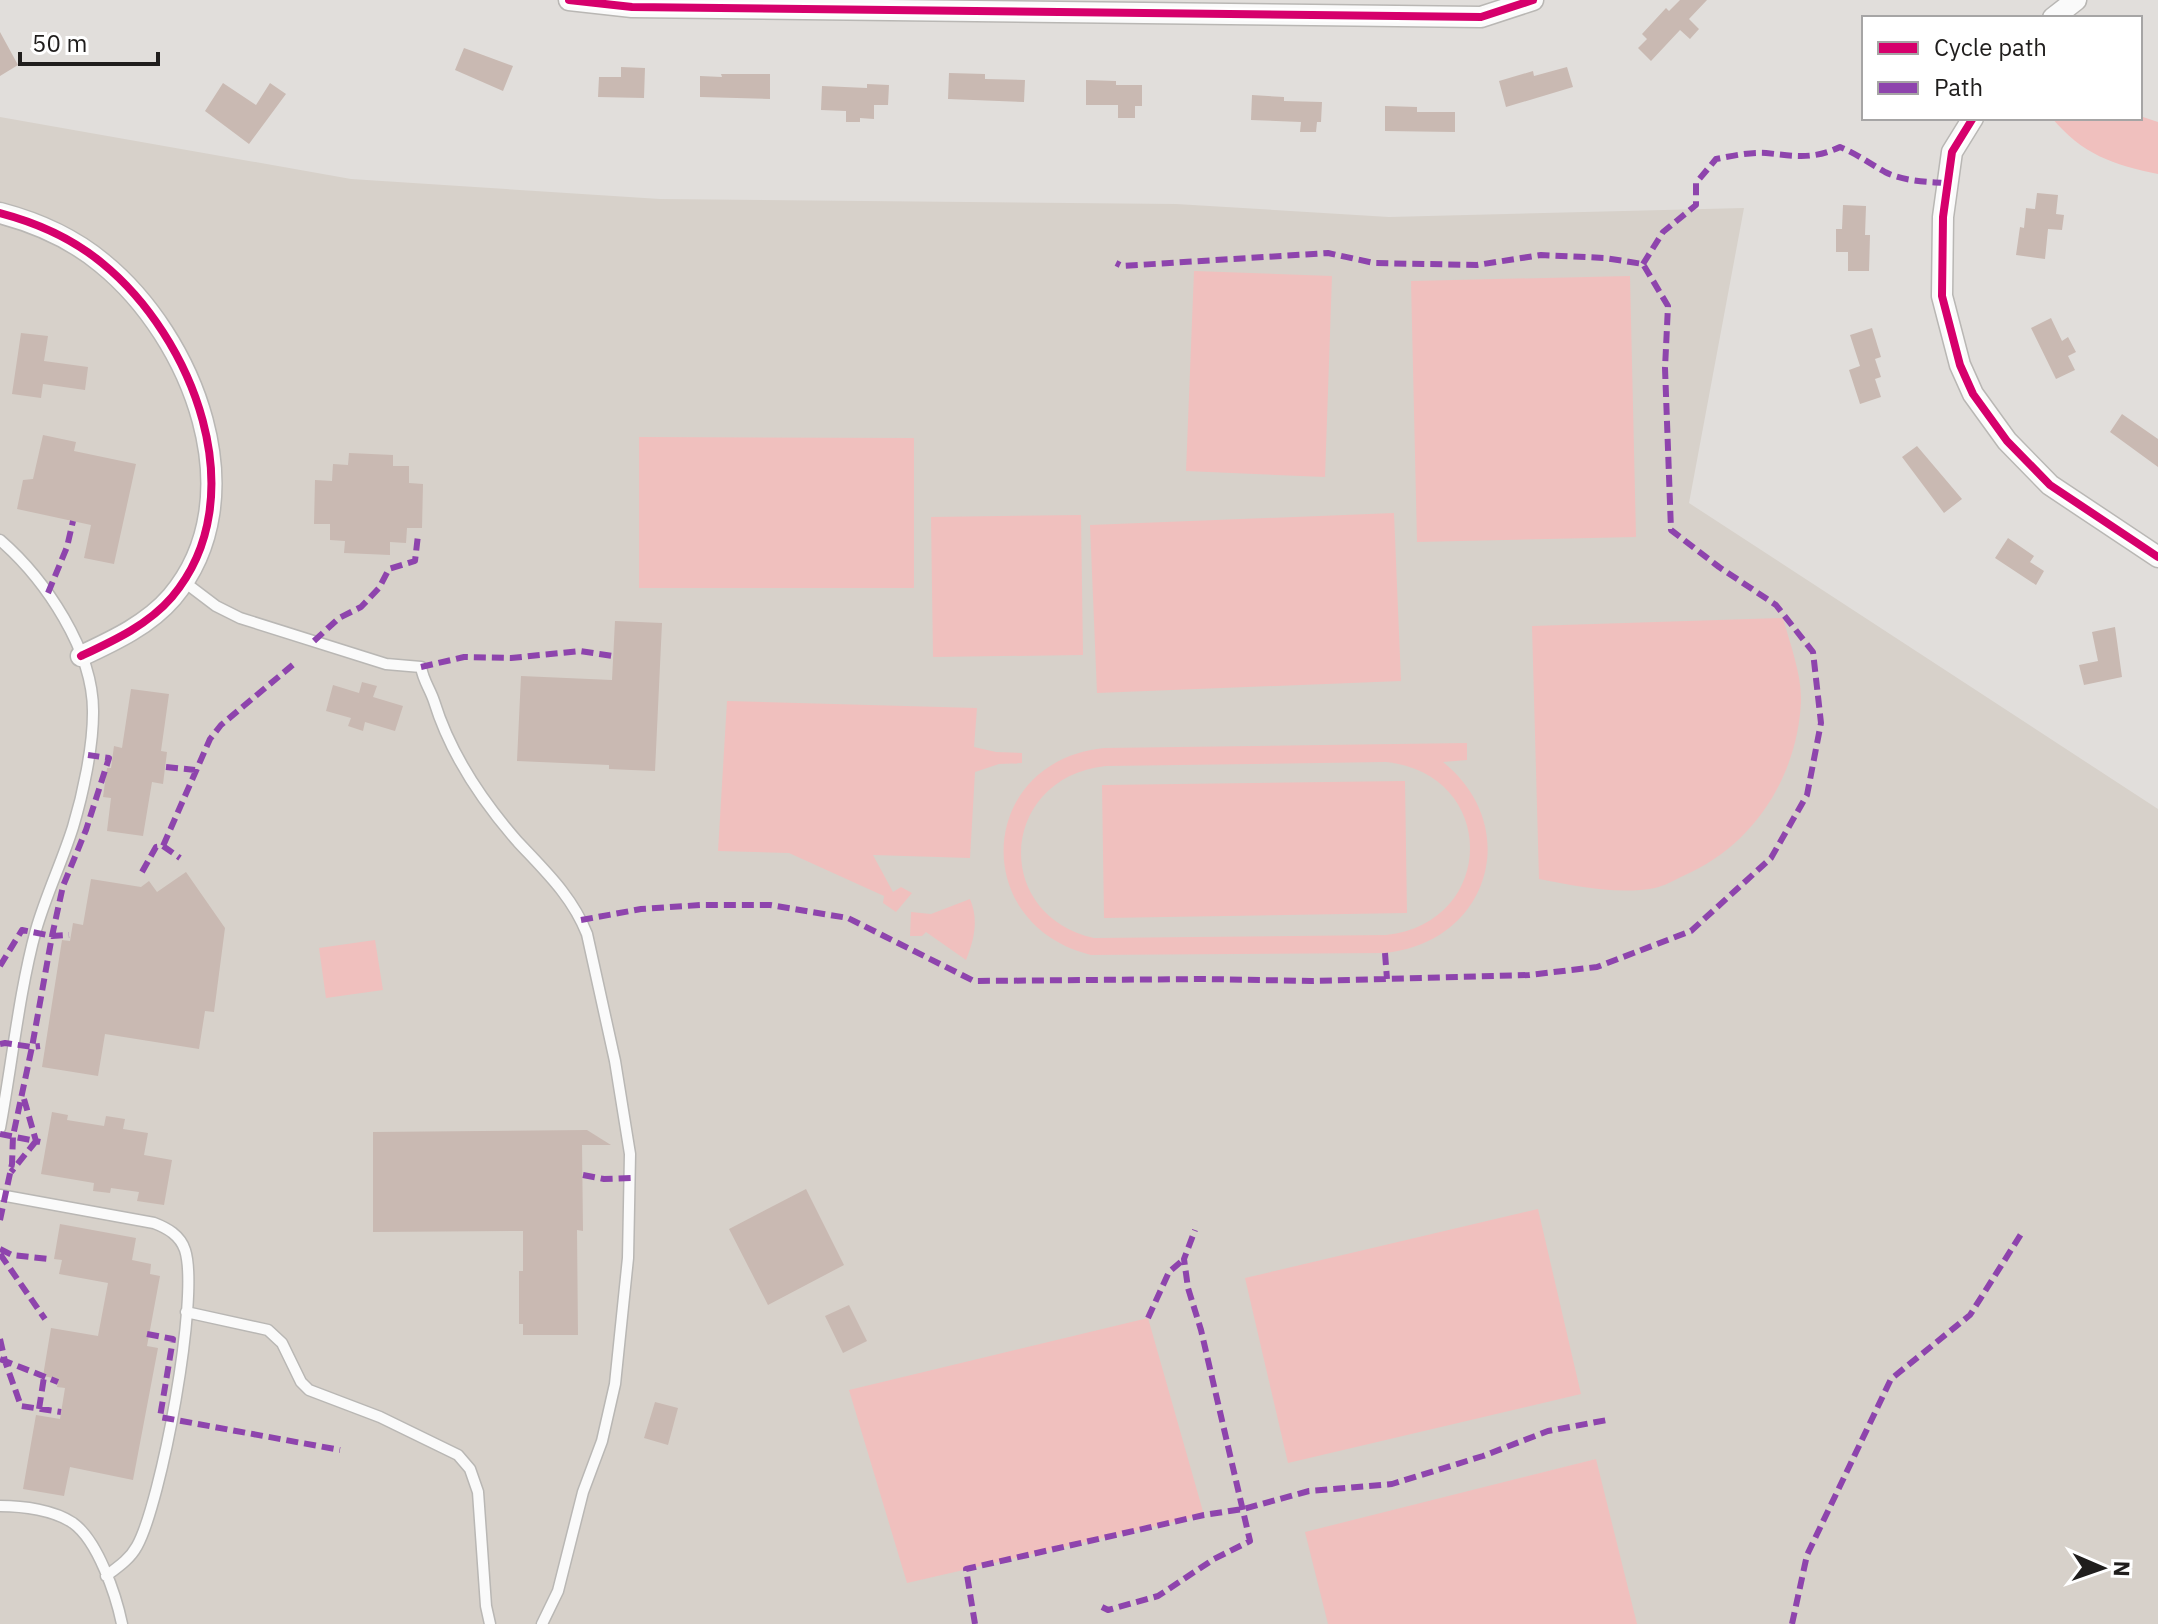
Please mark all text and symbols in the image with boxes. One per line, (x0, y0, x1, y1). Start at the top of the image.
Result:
scale bar (20, 16, 158, 66)
legend (1862, 16, 2142, 120)
text: 50 m (32, 27, 87, 59)
text: Cycle path (1934, 31, 2047, 63)
text: Path (1934, 71, 1983, 103)
north arrow (2062, 1528, 2142, 1608)
text: N (2108, 1560, 2137, 1577)

